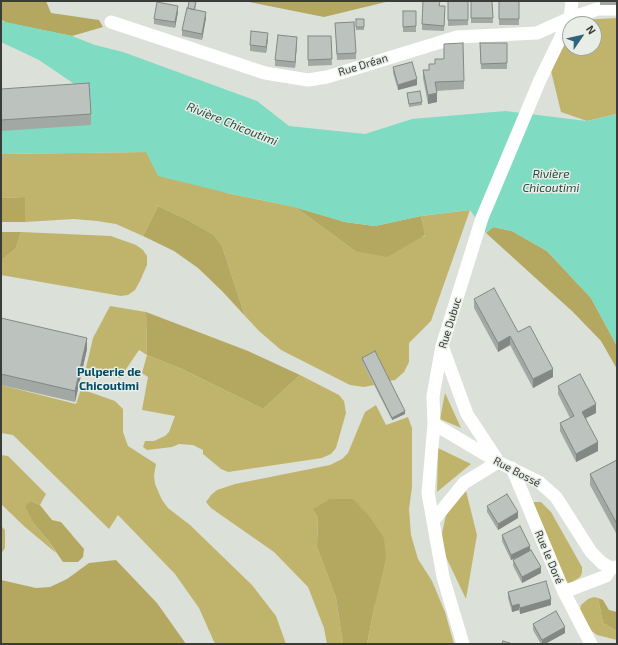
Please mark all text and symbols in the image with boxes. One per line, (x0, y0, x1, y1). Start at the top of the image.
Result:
north arrow (562, 16, 602, 56)
text: N (584, 23, 599, 36)
street label: Rue Dréan (337, 51, 389, 79)
water label: Rivière Chicoutimi (184, 99, 280, 149)
water label: Rivière Chicoutimi (523, 167, 579, 195)
street label: Rue Dubuc (436, 296, 464, 350)
district label: Pulperie de Chicoutimi (77, 365, 141, 393)
street label: Rue Bossé (491, 454, 543, 490)
street label: Rue le Doré (532, 528, 566, 586)

